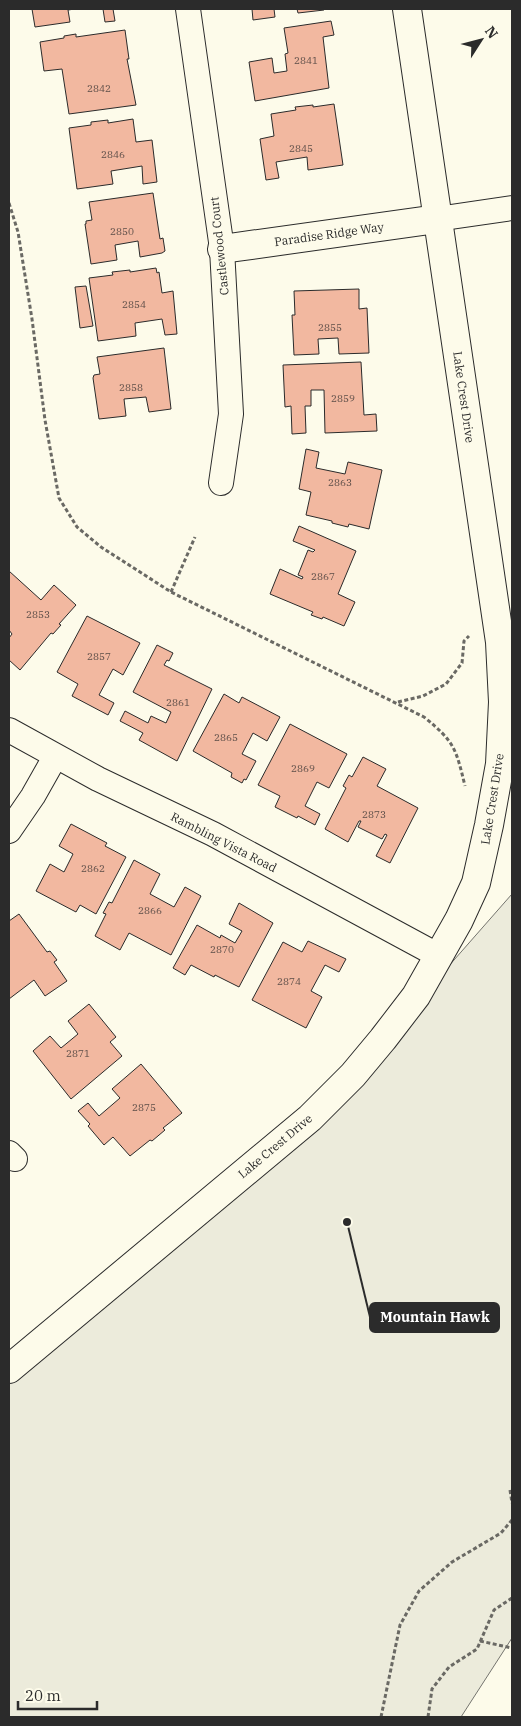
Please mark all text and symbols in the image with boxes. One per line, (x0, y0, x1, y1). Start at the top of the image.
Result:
north arrow (456, 15, 506, 65)
text: N (481, 23, 502, 42)
house number: 2841 (294, 54, 318, 67)
house number: 2842 (87, 82, 111, 95)
house number: 2845 (289, 142, 313, 155)
house number: 2846 (101, 148, 125, 161)
street label: Castlewood Court (206, 196, 232, 296)
street label: Paradise Ridge Way (273, 219, 385, 249)
house number: 2850 (110, 225, 134, 238)
house number: 2854 (122, 298, 146, 311)
house number: 2855 (318, 321, 342, 334)
street label: Lake Crest Drive (450, 350, 478, 444)
house number: 2858 (119, 381, 143, 394)
house number: 2859 (331, 392, 355, 405)
house number: 2863 (328, 476, 352, 489)
house number: 2867 (311, 570, 335, 583)
house number: 2853 (26, 608, 50, 621)
house number: 2857 (87, 650, 111, 663)
house number: 2861 (166, 696, 190, 709)
house number: 2865 (214, 731, 238, 744)
street label: Lake Crest Drive (477, 752, 507, 846)
house number: 2869 (291, 762, 315, 775)
house number: 2873 (362, 808, 386, 821)
street label: Rambling Vista Road (168, 809, 280, 875)
house number: 2862 (81, 862, 105, 875)
house number: 2866 (138, 904, 162, 917)
house number: 2870 (210, 943, 234, 956)
house number: 2874 (277, 975, 301, 988)
house number: 2871 (66, 1047, 90, 1060)
house number: 2875 (132, 1101, 156, 1114)
street label: Lake Crest Drive (235, 1111, 315, 1181)
callout: Mountain Hawk (370, 1303, 499, 1332)
text: Mountain Hawk (380, 1308, 490, 1326)
scale bar (18, 1678, 96, 1710)
text: 20 m (25, 1686, 61, 1705)

